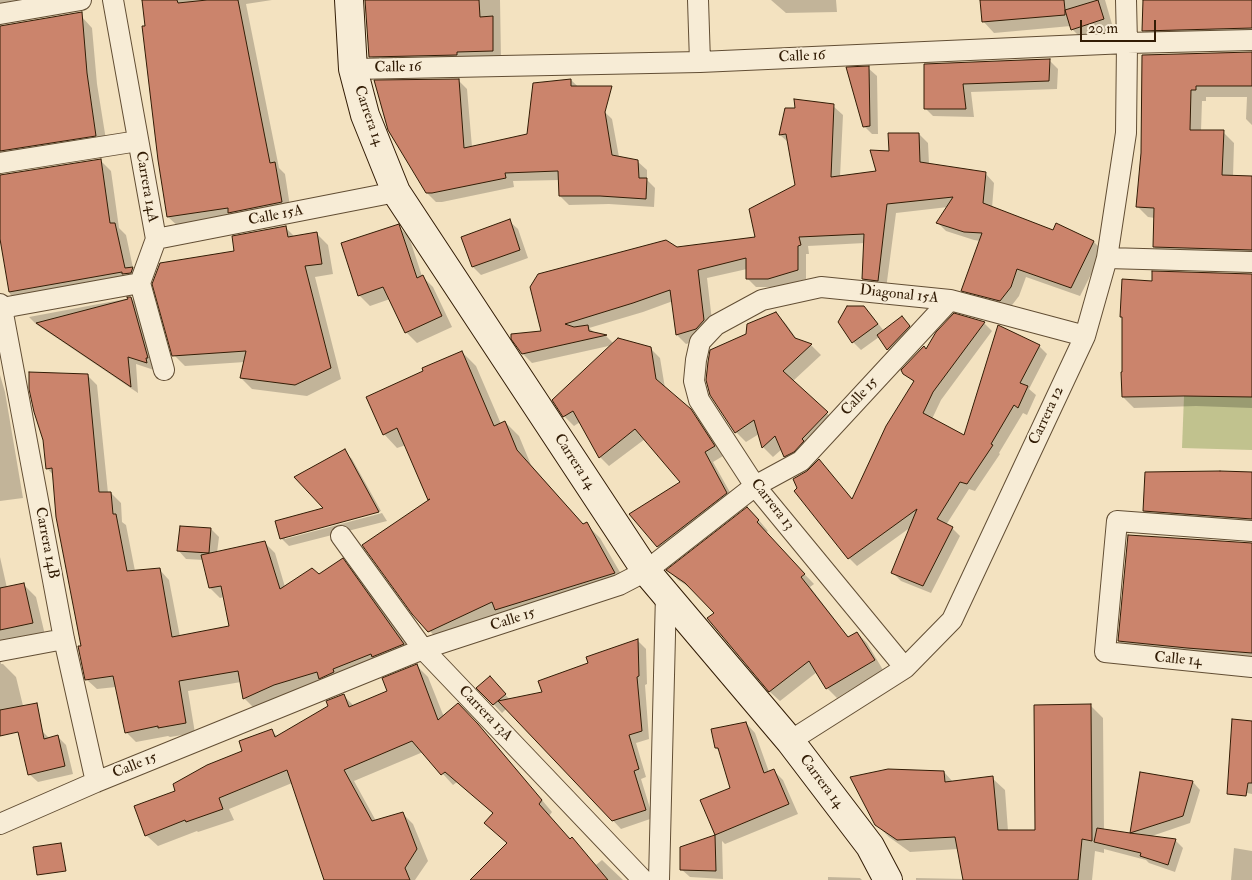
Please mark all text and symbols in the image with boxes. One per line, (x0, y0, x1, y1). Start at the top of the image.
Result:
scale bar (1082, 10, 1158, 42)
text: 20 m (1088, 19, 1118, 38)
street label: Calle 16 (778, 47, 826, 67)
street label: Calle 16 (374, 59, 422, 77)
street label: Carrera 14 (349, 83, 387, 149)
street label: Carrera 14A (131, 150, 161, 224)
street label: Calle 15A (247, 202, 305, 230)
street label: Diagonal 15A (859, 282, 939, 308)
street label: Calle 15 (838, 374, 882, 420)
street label: Carrera 12 (1026, 384, 1068, 448)
street label: Carrera 14 (549, 431, 599, 493)
street label: Carrera 13 (746, 476, 798, 534)
street label: Carrera 14B (30, 506, 62, 580)
street label: Calle 15 (488, 604, 538, 636)
street label: Calle 14 (1154, 649, 1202, 671)
street label: Carrera 13A (454, 683, 516, 745)
street label: Calle 15 (110, 749, 160, 783)
street label: Carrera 14 (795, 751, 847, 813)

